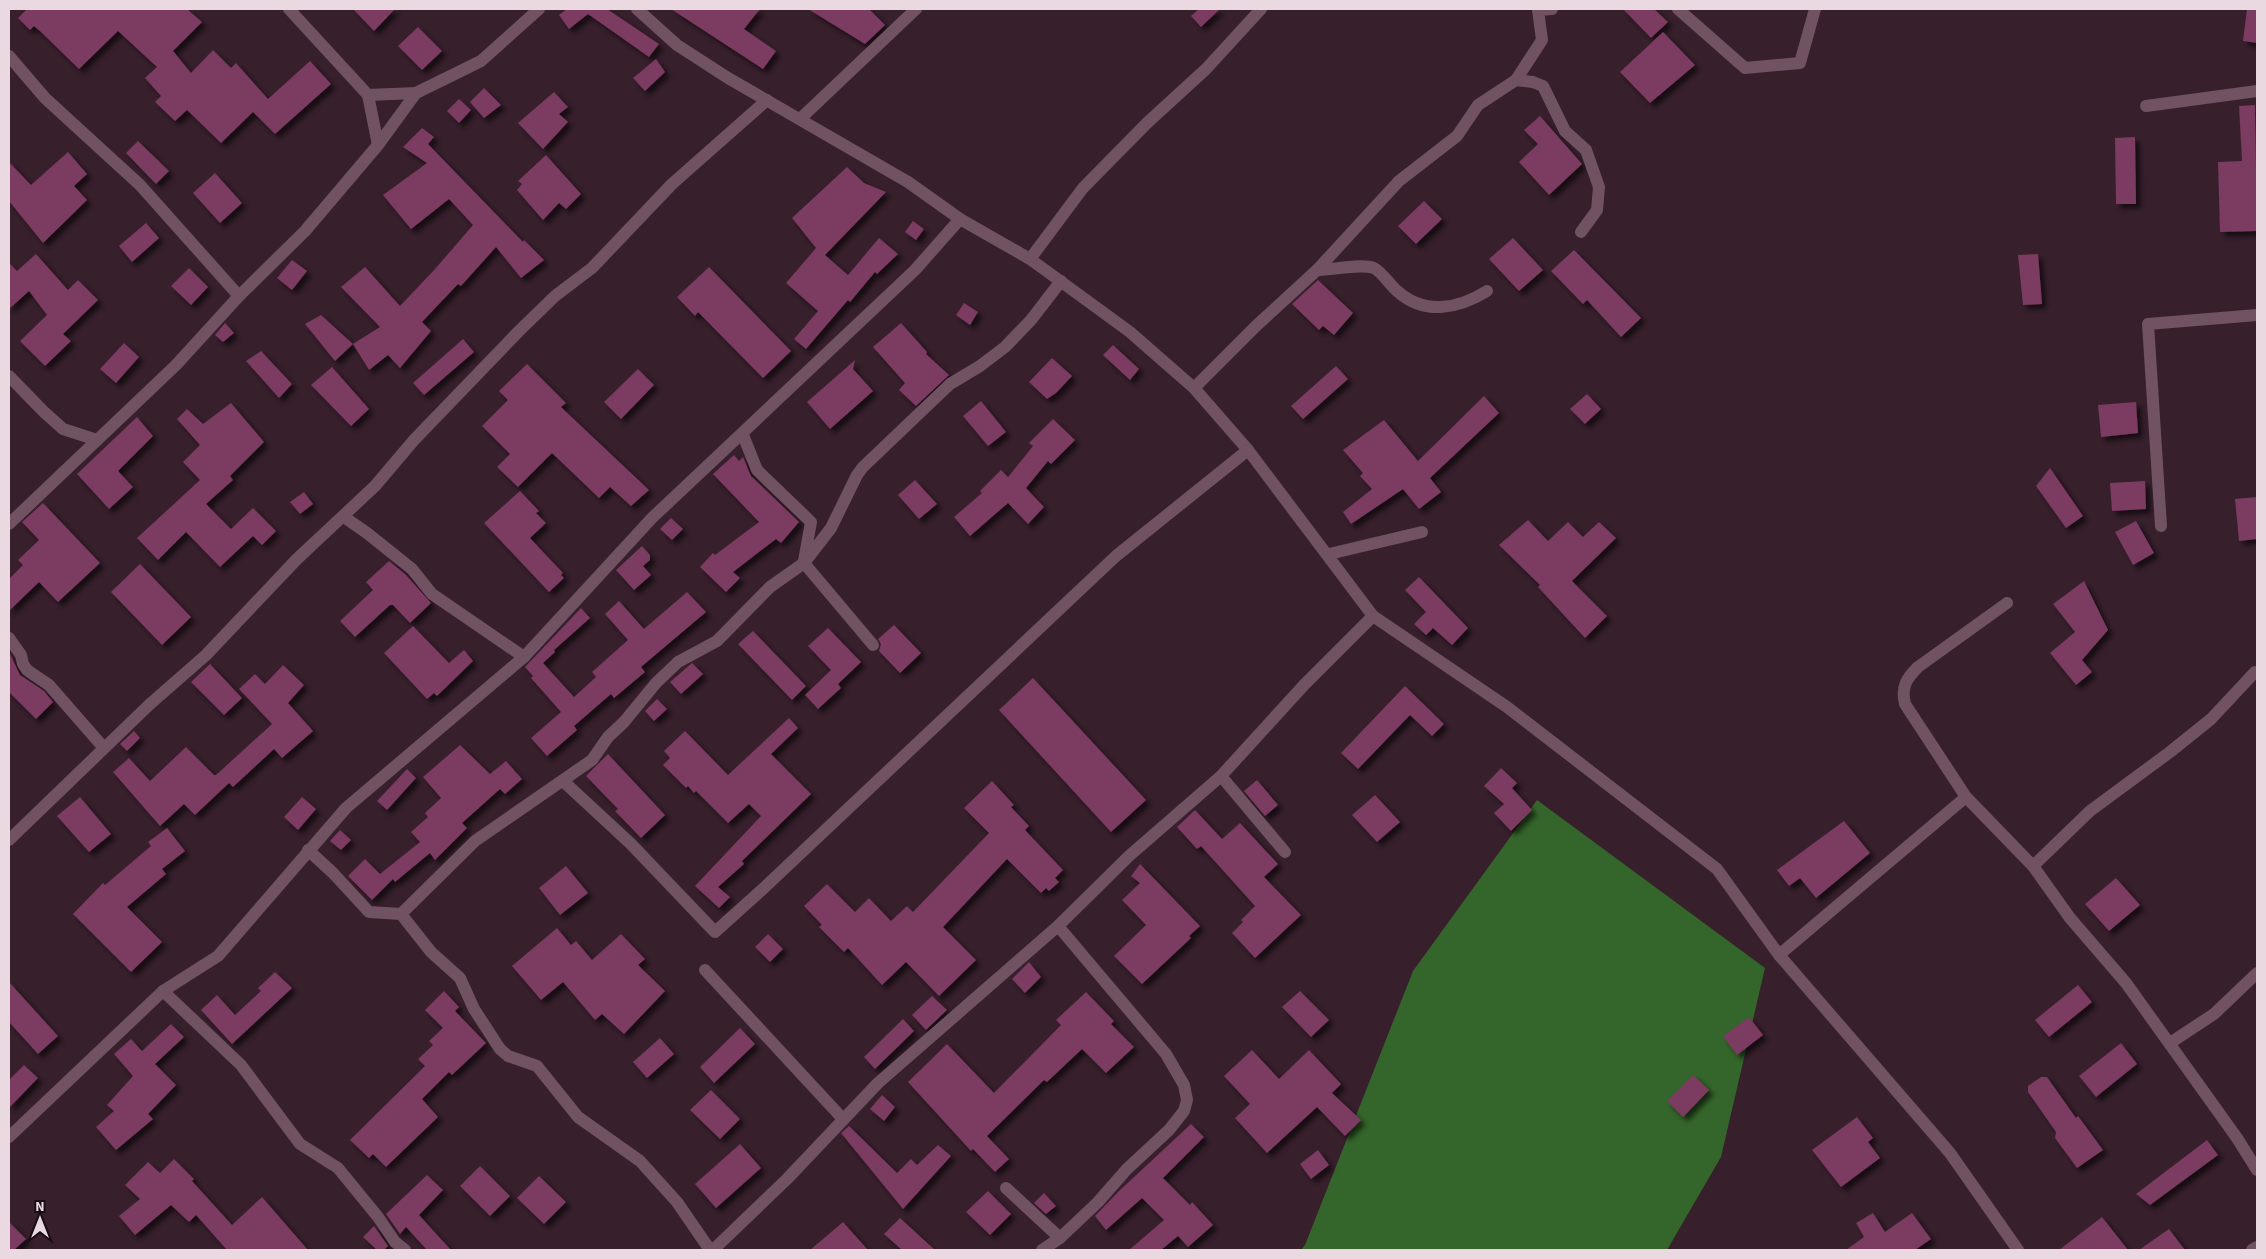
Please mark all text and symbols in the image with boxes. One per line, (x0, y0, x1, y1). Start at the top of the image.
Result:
north arrow (15, 1194, 65, 1244)
text: N (35, 1197, 45, 1217)

